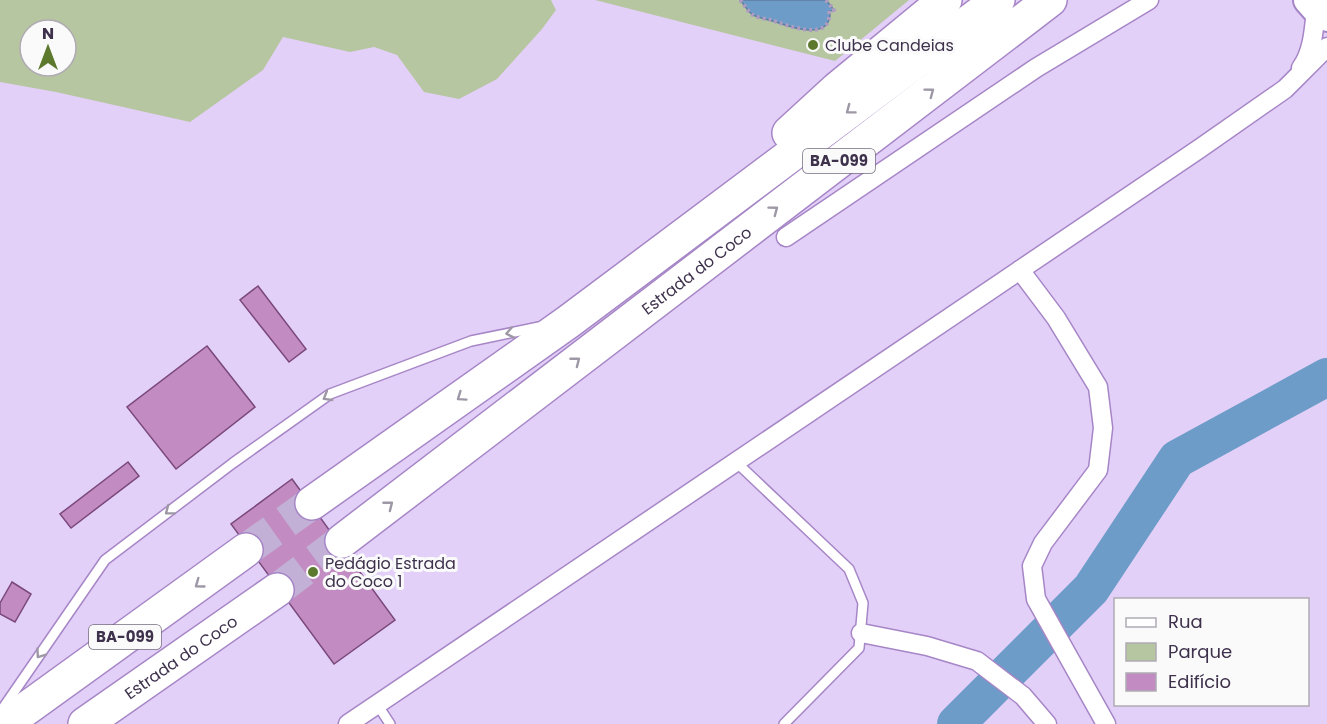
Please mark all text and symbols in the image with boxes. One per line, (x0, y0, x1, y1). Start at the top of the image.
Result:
north arrow (18, 18, 78, 78)
text: N (42, 22, 54, 45)
place label: Clube Candeias (825, 34, 954, 57)
marker: Clube Candeias (806, 38, 820, 52)
one-way arrow (923, 88, 934, 99)
one-way arrow (846, 103, 857, 114)
road number: BA-099 (803, 149, 875, 173)
one-way arrow (768, 206, 779, 217)
street label: Estrada do Coco (637, 221, 757, 320)
one-way arrow (506, 326, 516, 339)
one-way arrow (570, 357, 581, 368)
one-way arrow (323, 390, 333, 402)
one-way arrow (456, 390, 467, 401)
one-way arrow (382, 502, 393, 513)
one-way arrow (164, 504, 175, 515)
place label: Pedágio Estrada do Coco 1 (325, 552, 456, 593)
marker: Pedágio Estrada do Coco 1 (306, 565, 320, 579)
one-way arrow (194, 577, 205, 588)
legend (1114, 598, 1309, 706)
text: Rua (1168, 609, 1203, 634)
street label: Estrada do Coco (120, 610, 242, 705)
road number: BA-099 (89, 625, 161, 649)
text: Parque (1168, 639, 1232, 664)
one-way arrow (36, 648, 47, 659)
text: Edifício (1168, 669, 1231, 694)

